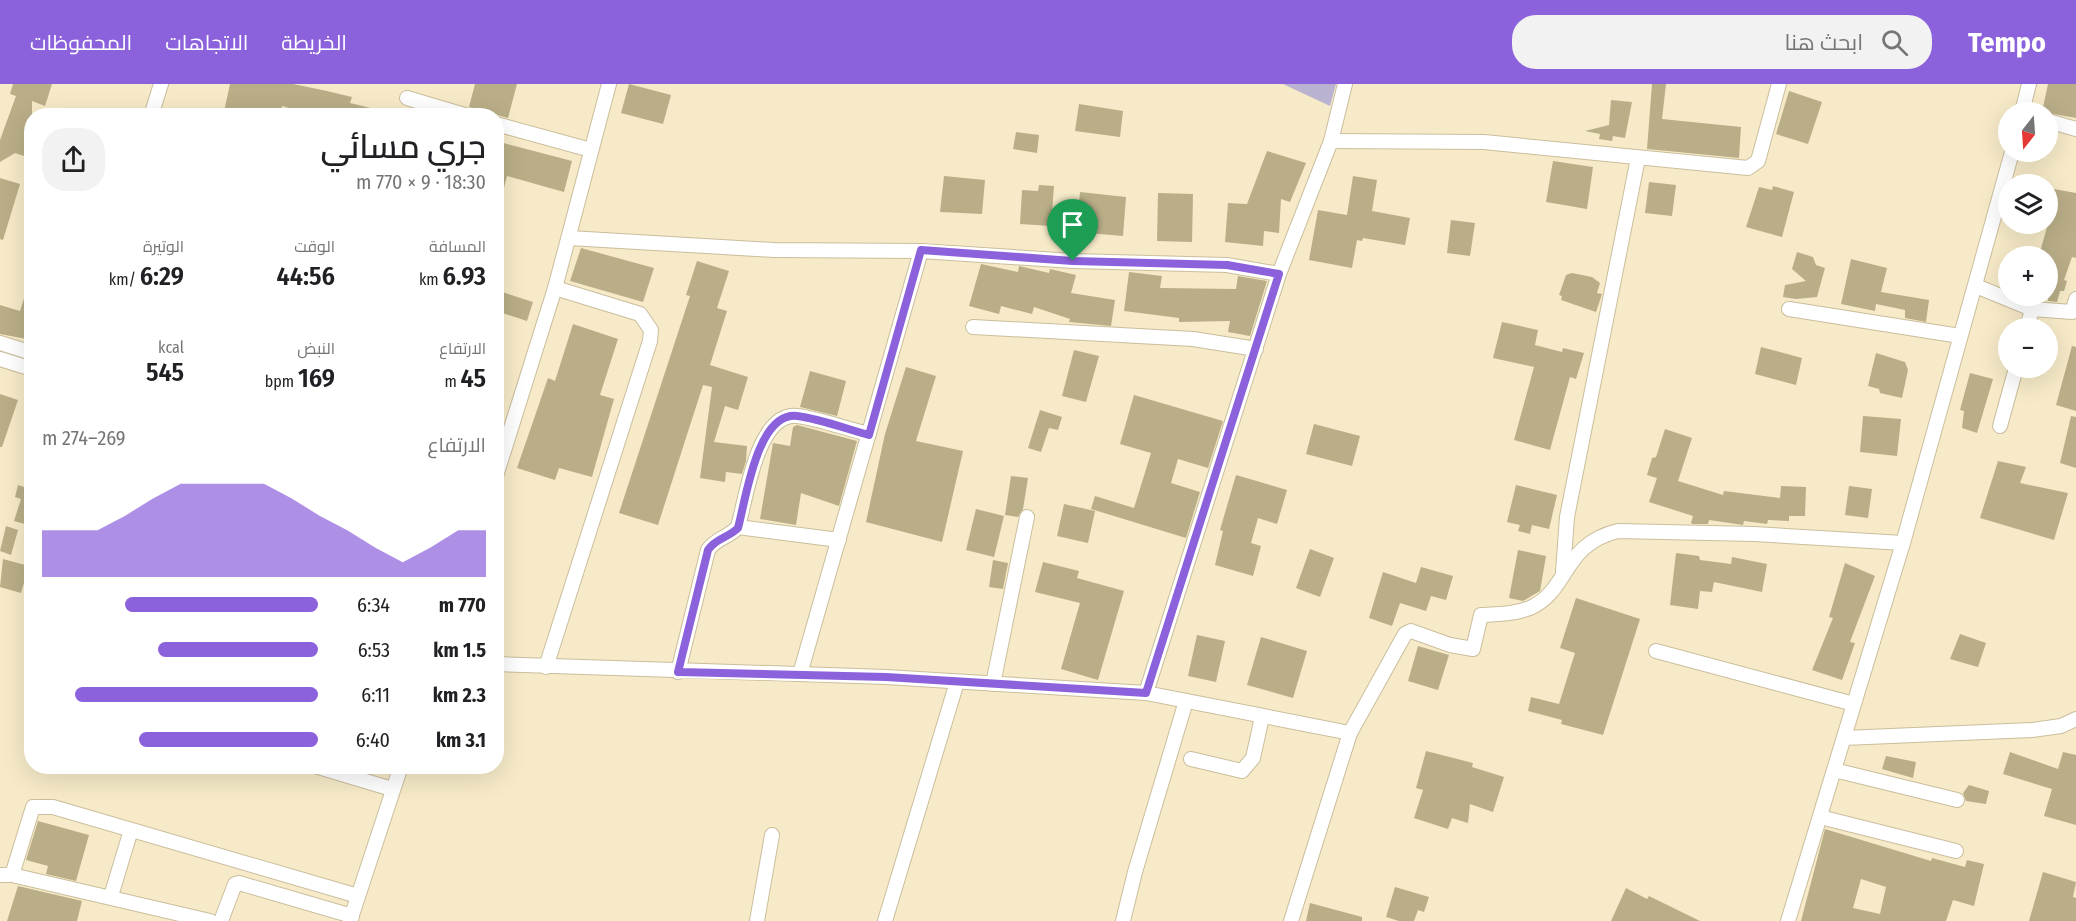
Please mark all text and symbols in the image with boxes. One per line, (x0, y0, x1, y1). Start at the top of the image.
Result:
search box (1512, 15, 1932, 69)
icon: search (1878, 26, 1911, 59)
text: Tempo (1968, 26, 2046, 59)
text: ابحث هنا (1784, 29, 1863, 56)
text: المحفوظات (30, 30, 132, 56)
text: الاتجاهات (165, 30, 248, 56)
text: الخريطة (281, 30, 347, 56)
north arrow (1998, 102, 2058, 162)
map controls (1998, 102, 2058, 378)
text: جري مسائي (320, 127, 486, 167)
button: share (42, 128, 105, 191)
text: 18:30 · 9 × 770 m (356, 170, 486, 194)
button: layers (1998, 174, 2058, 234)
pin (1047, 199, 1098, 261)
icon: arrive (1056, 208, 1089, 241)
text: الوتيرة (143, 237, 184, 256)
text: الوقت (294, 237, 335, 256)
text: المسافة (429, 237, 486, 256)
button: + (1998, 246, 2058, 306)
text: 6:29 (140, 261, 184, 292)
text: 44:56 (277, 261, 335, 292)
text: 6.93 (442, 261, 486, 292)
text: /km (109, 270, 140, 289)
text: km (419, 270, 442, 289)
button: − (1998, 318, 2058, 378)
text: kcal (158, 338, 184, 357)
text: النبض (297, 339, 335, 358)
text: الارتفاع (439, 339, 486, 358)
text: 545 (146, 357, 184, 388)
text: 169 (298, 363, 335, 394)
text: 45 (461, 363, 486, 394)
text: bpm (265, 372, 298, 391)
text: m (444, 372, 461, 391)
text: 269–274 m (42, 426, 126, 450)
text: الارتفاع (427, 433, 486, 457)
text: 6:34 (357, 593, 390, 617)
text: 770 m (439, 593, 486, 617)
text: 6:53 (358, 638, 390, 662)
text: 1.5 km (433, 638, 486, 662)
text: 6:11 (361, 683, 390, 707)
text: 2.3 km (433, 683, 486, 707)
text: 6:40 (356, 728, 390, 752)
text: 3.1 km (436, 728, 486, 752)

